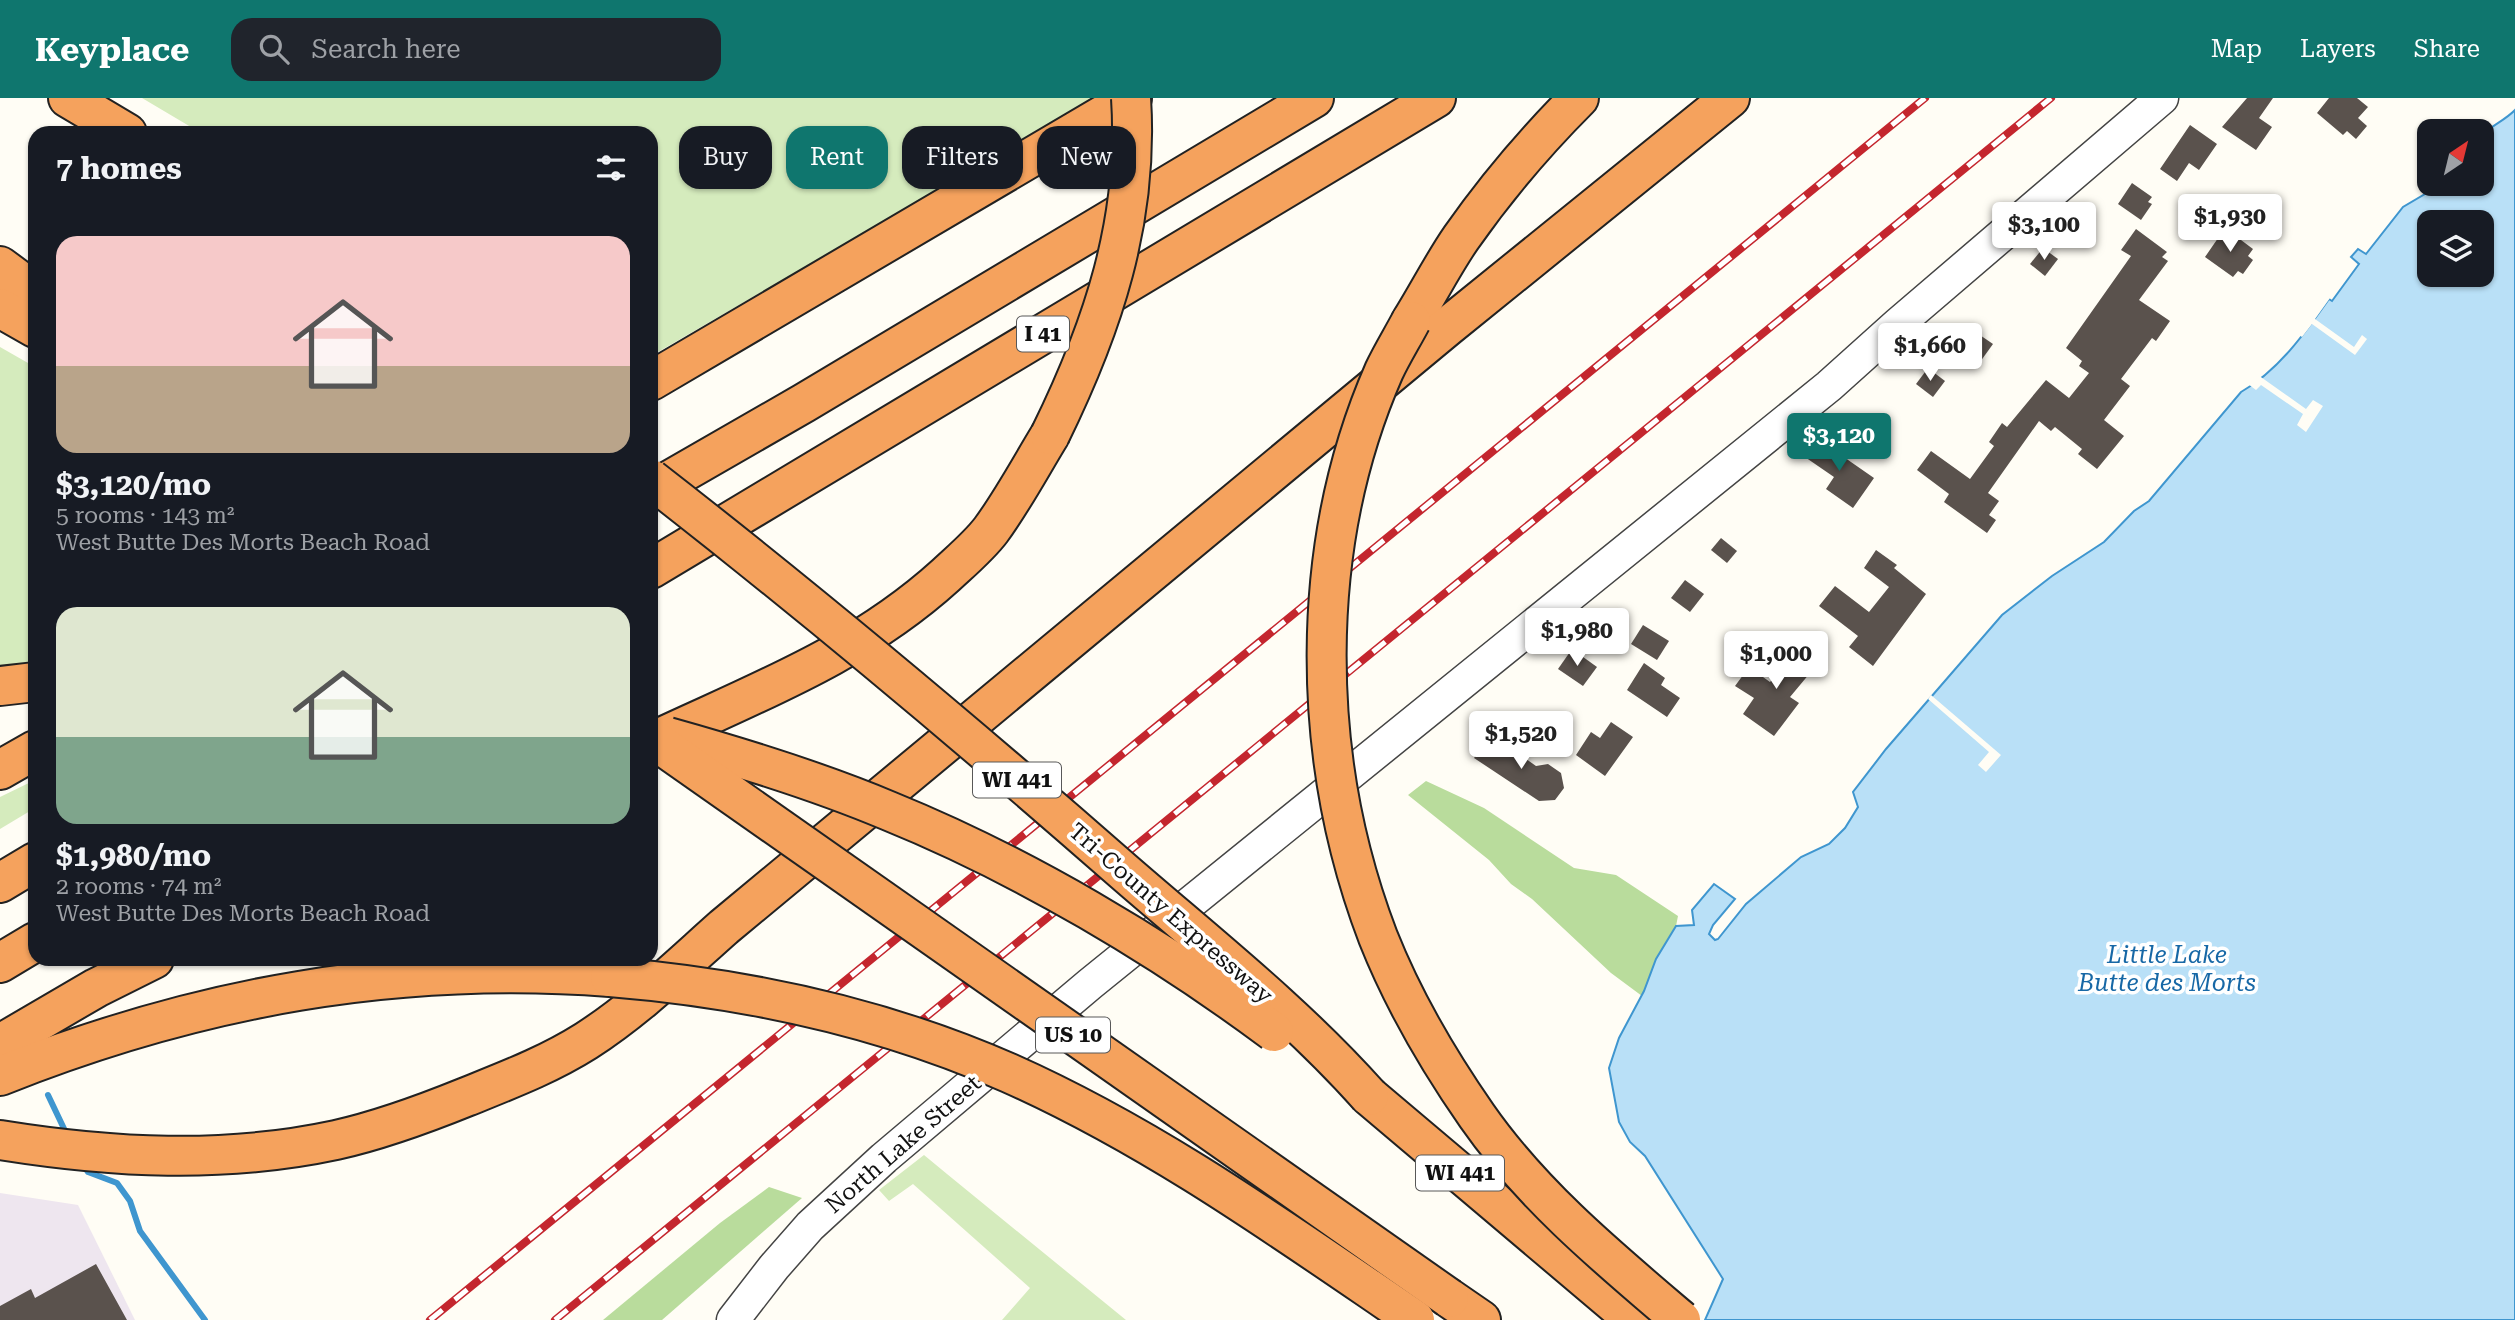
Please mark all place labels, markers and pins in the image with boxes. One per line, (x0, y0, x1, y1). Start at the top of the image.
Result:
pin: $1,930 (2173, 194, 2287, 254)
pin: $3,100 (1987, 202, 2101, 262)
pin: $1,660 (1873, 324, 1987, 383)
pin: $3,120 (1782, 414, 1896, 473)
pin: $1,980 (1520, 608, 1634, 668)
pin: $1,000 (1719, 632, 1833, 691)
pin: $1,520 (1464, 712, 1578, 771)

